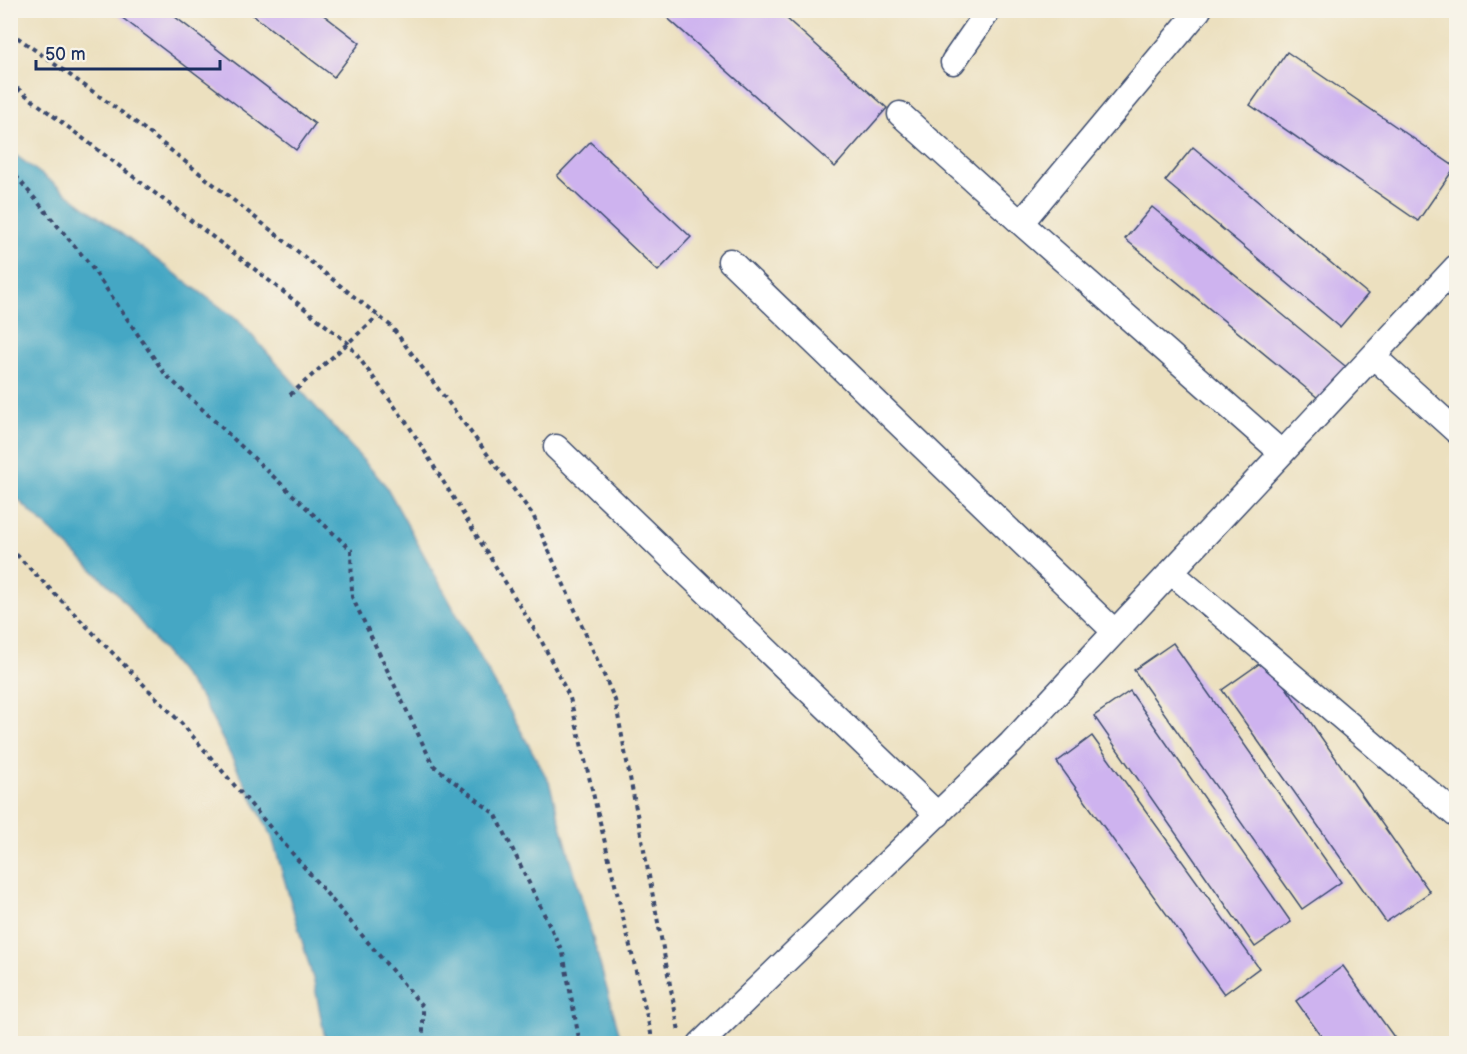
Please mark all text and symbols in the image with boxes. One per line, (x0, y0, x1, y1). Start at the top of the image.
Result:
scale bar (36, 33, 220, 71)
text: 50 m (45, 44, 86, 65)

